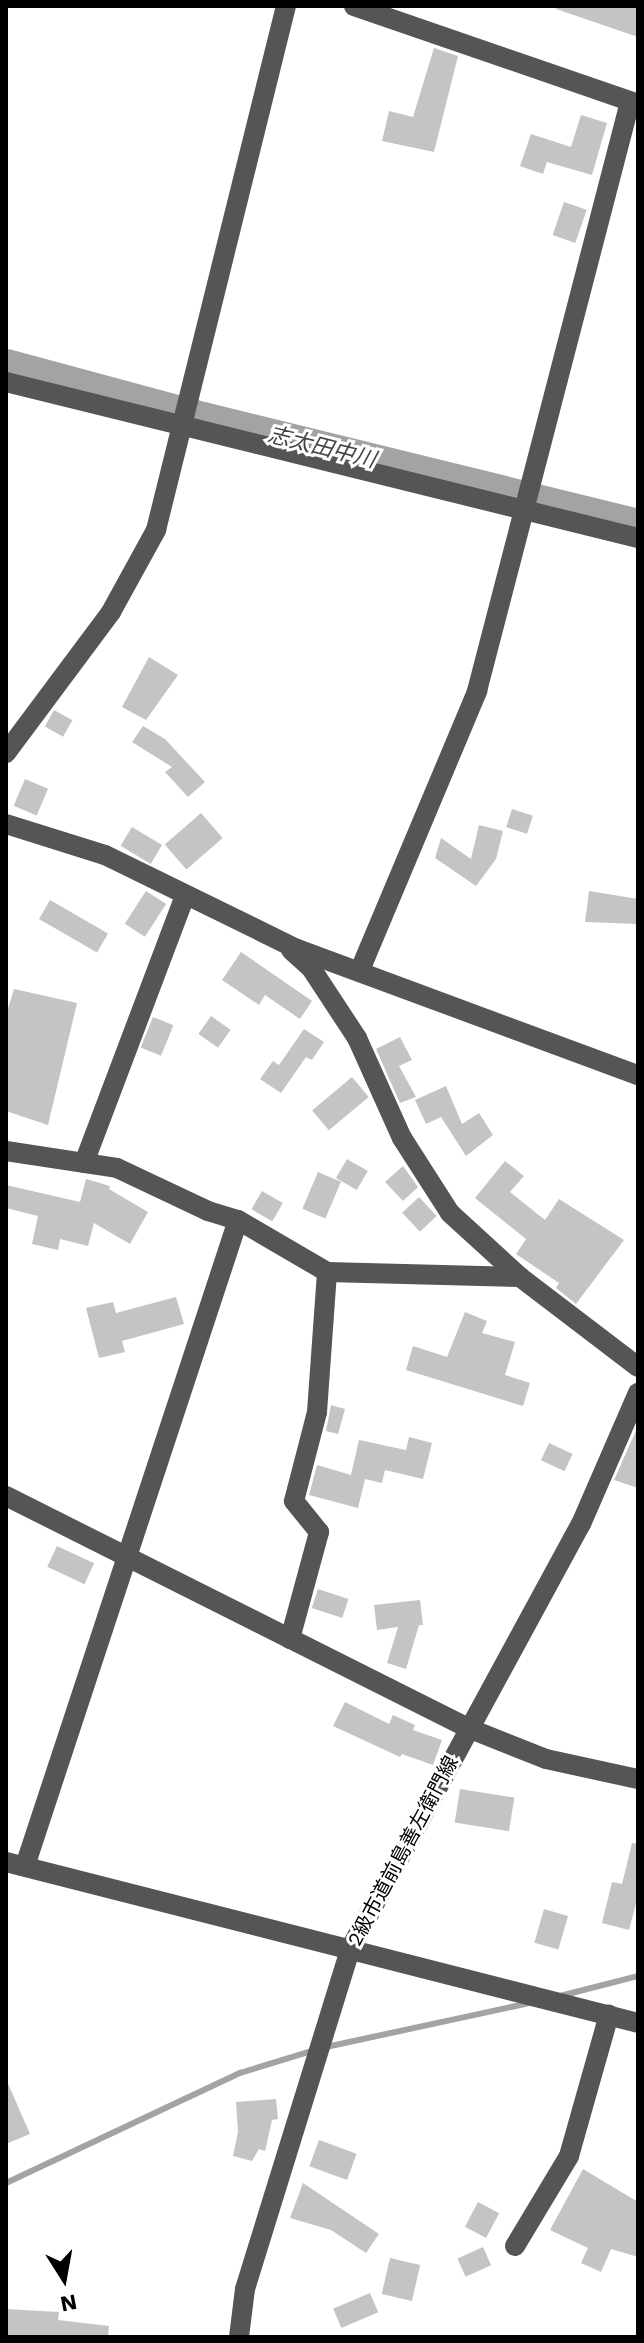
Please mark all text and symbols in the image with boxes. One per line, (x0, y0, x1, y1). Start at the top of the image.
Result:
water label: 志太田中川 (265, 421, 379, 473)
street label: 2級市道前島善左衛門線 (343, 1752, 463, 1950)
north arrow (24, 2239, 104, 2319)
text: N (58, 2289, 79, 2317)

